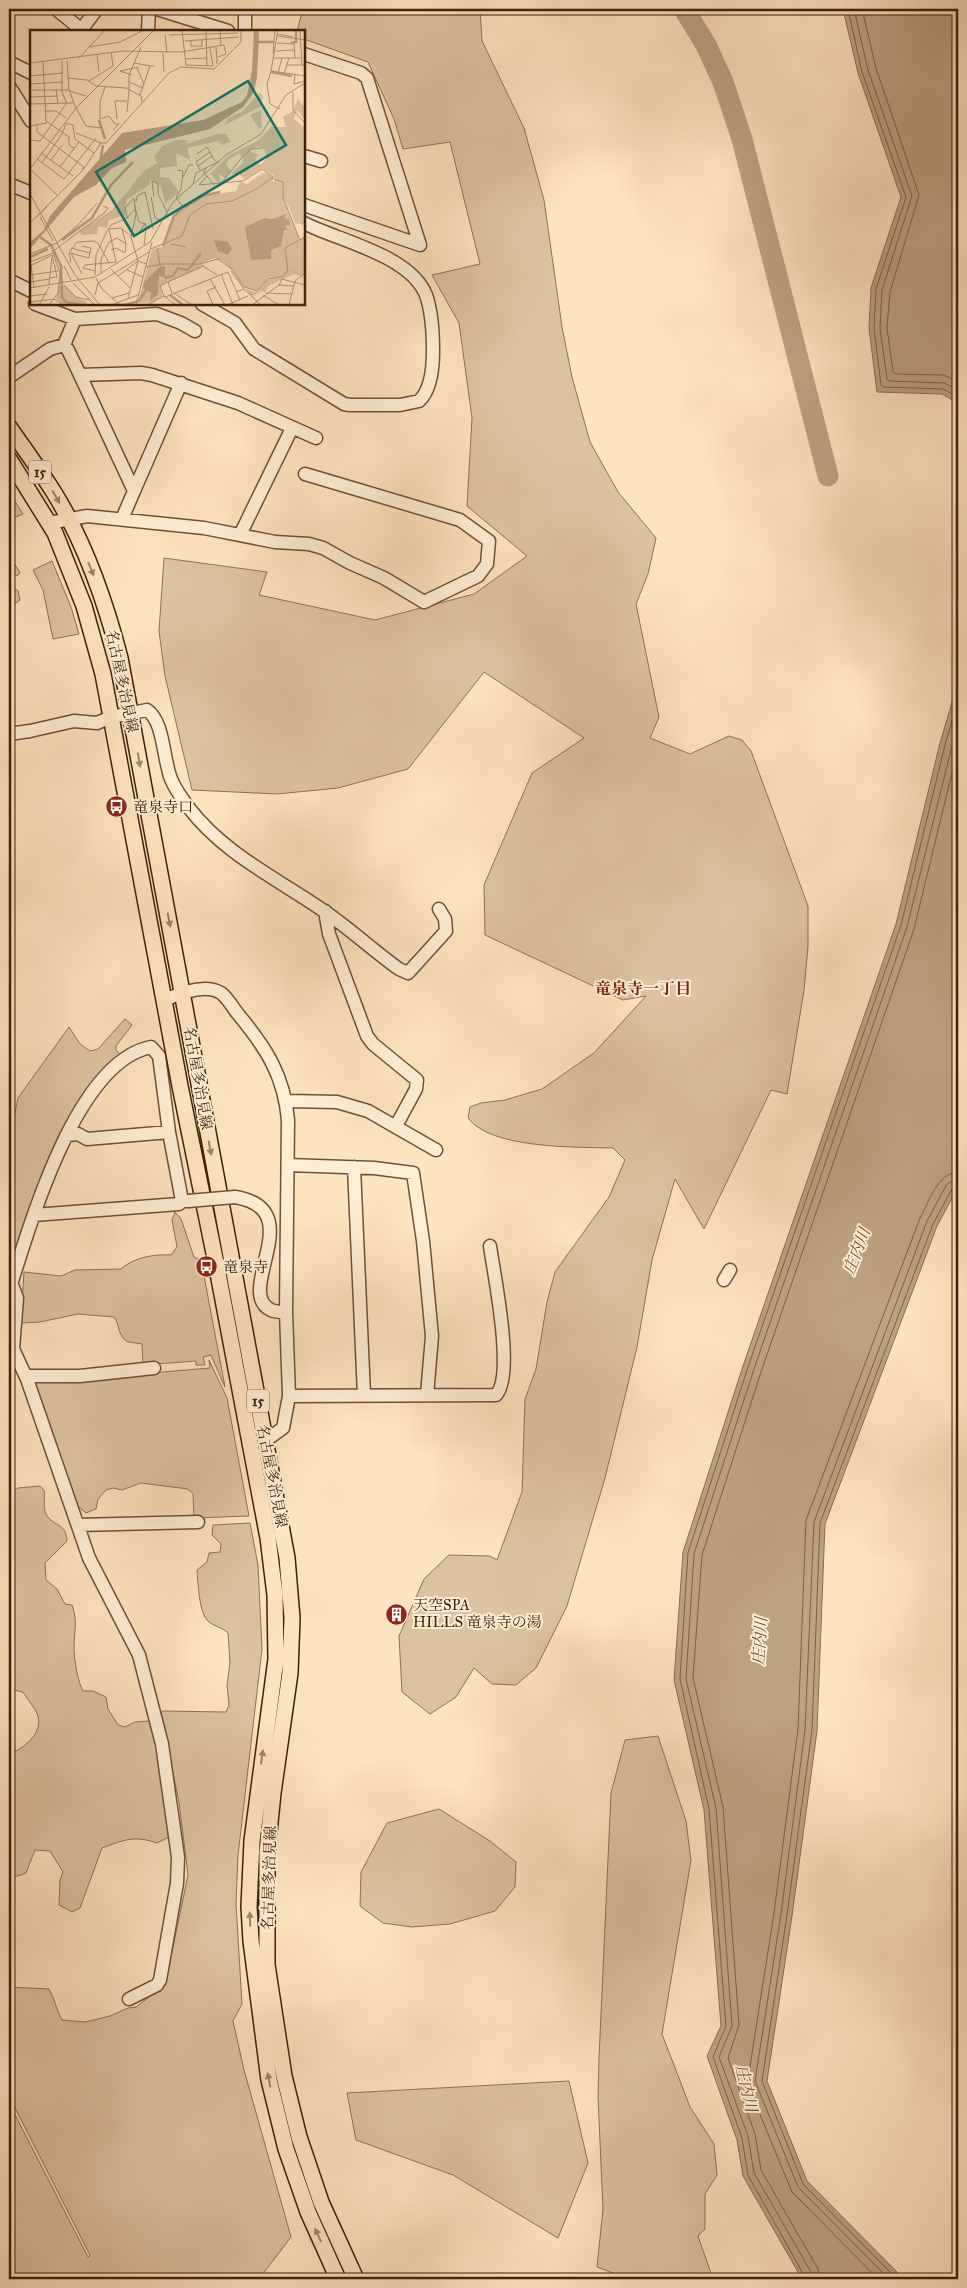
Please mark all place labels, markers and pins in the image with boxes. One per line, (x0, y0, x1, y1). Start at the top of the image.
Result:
bus stop icon: 竜泉寺口 (105, 795, 129, 819)
place label: 竜泉寺口 (133, 798, 193, 816)
bus stop icon: 竜泉寺 (195, 1255, 219, 1279)
place label: 竜泉寺 (223, 1258, 268, 1276)
place label: 天空SPA HILLS 竜泉寺の湯 (413, 1596, 541, 1631)
building icon: 天空SPA HILLS 竜泉寺の湯 (385, 1602, 409, 1626)

